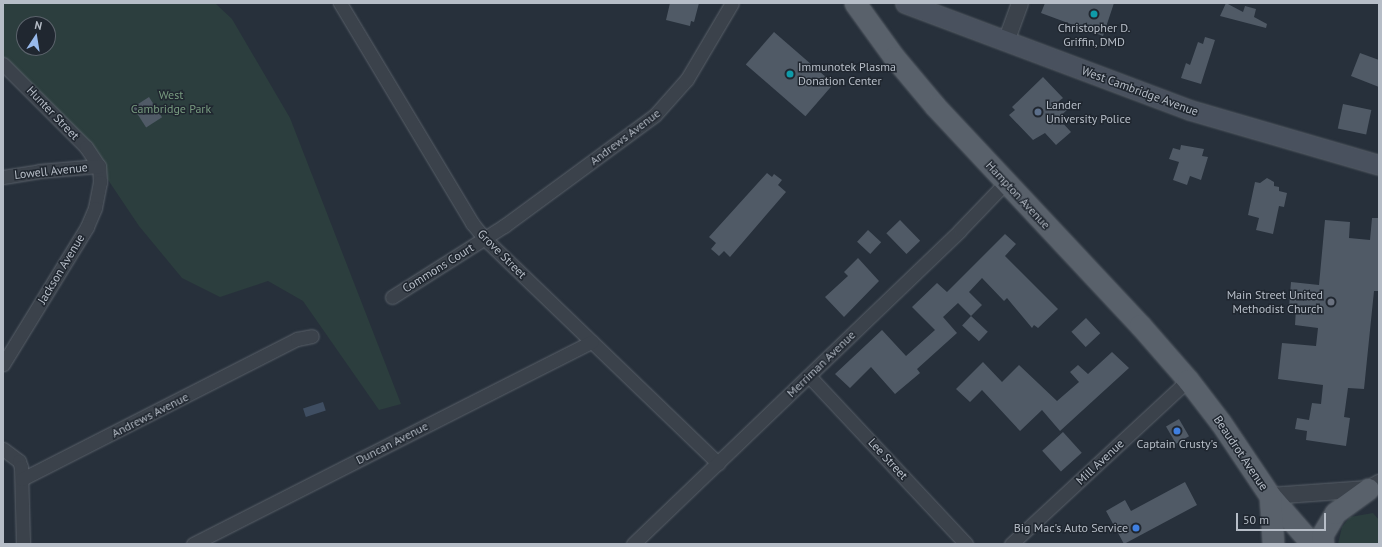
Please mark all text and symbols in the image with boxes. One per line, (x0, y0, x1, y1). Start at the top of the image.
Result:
marker: Christopher D. Griffin, DMD (1089, 9, 1099, 19)
north arrow (16, 16, 56, 56)
text: N (33, 18, 43, 33)
place label: Christopher D. Griffin, DMD (1058, 21, 1130, 49)
place label: Immunotek Plasma Donation Center (798, 60, 896, 88)
street label: West Cambridge Avenue (1079, 63, 1201, 119)
marker: Immunotek Plasma Donation Center (785, 69, 795, 79)
street label: Hunter Street (24, 83, 82, 143)
park label: West Cambridge Park (131, 88, 211, 116)
place label: Lander University Police (1046, 98, 1131, 126)
street label: Andrews Avenue (587, 106, 663, 168)
marker: Lander University Police (1033, 107, 1043, 117)
street label: Hampton Avenue (983, 158, 1053, 232)
street label: Lowell Avenue (13, 160, 89, 182)
street label: Grove Street (475, 227, 529, 281)
street label: Jackson Avenue (34, 231, 88, 307)
street label: Commons Court (400, 240, 476, 296)
place label: Main Street United Methodist Church (1227, 288, 1323, 316)
marker: Main Street United Methodist Church (1326, 297, 1336, 307)
street label: Merriman Avenue (784, 328, 858, 400)
street label: Andrews Avenue (109, 389, 191, 441)
street label: Beaudrot Avenue (1211, 413, 1271, 493)
street label: Duncan Avenue (353, 419, 431, 467)
marker: Captain Crusty's (1172, 426, 1182, 436)
street label: Lee Street (865, 435, 911, 483)
street label: Mill Avenue (1073, 436, 1127, 488)
place label: Captain Crusty's (1137, 437, 1217, 451)
scale bar (1238, 505, 1328, 531)
text: 50 m (1243, 512, 1269, 527)
place label: Big Mac's Auto Service (1013, 521, 1128, 535)
marker: Big Mac's Auto Service (1131, 523, 1141, 533)

